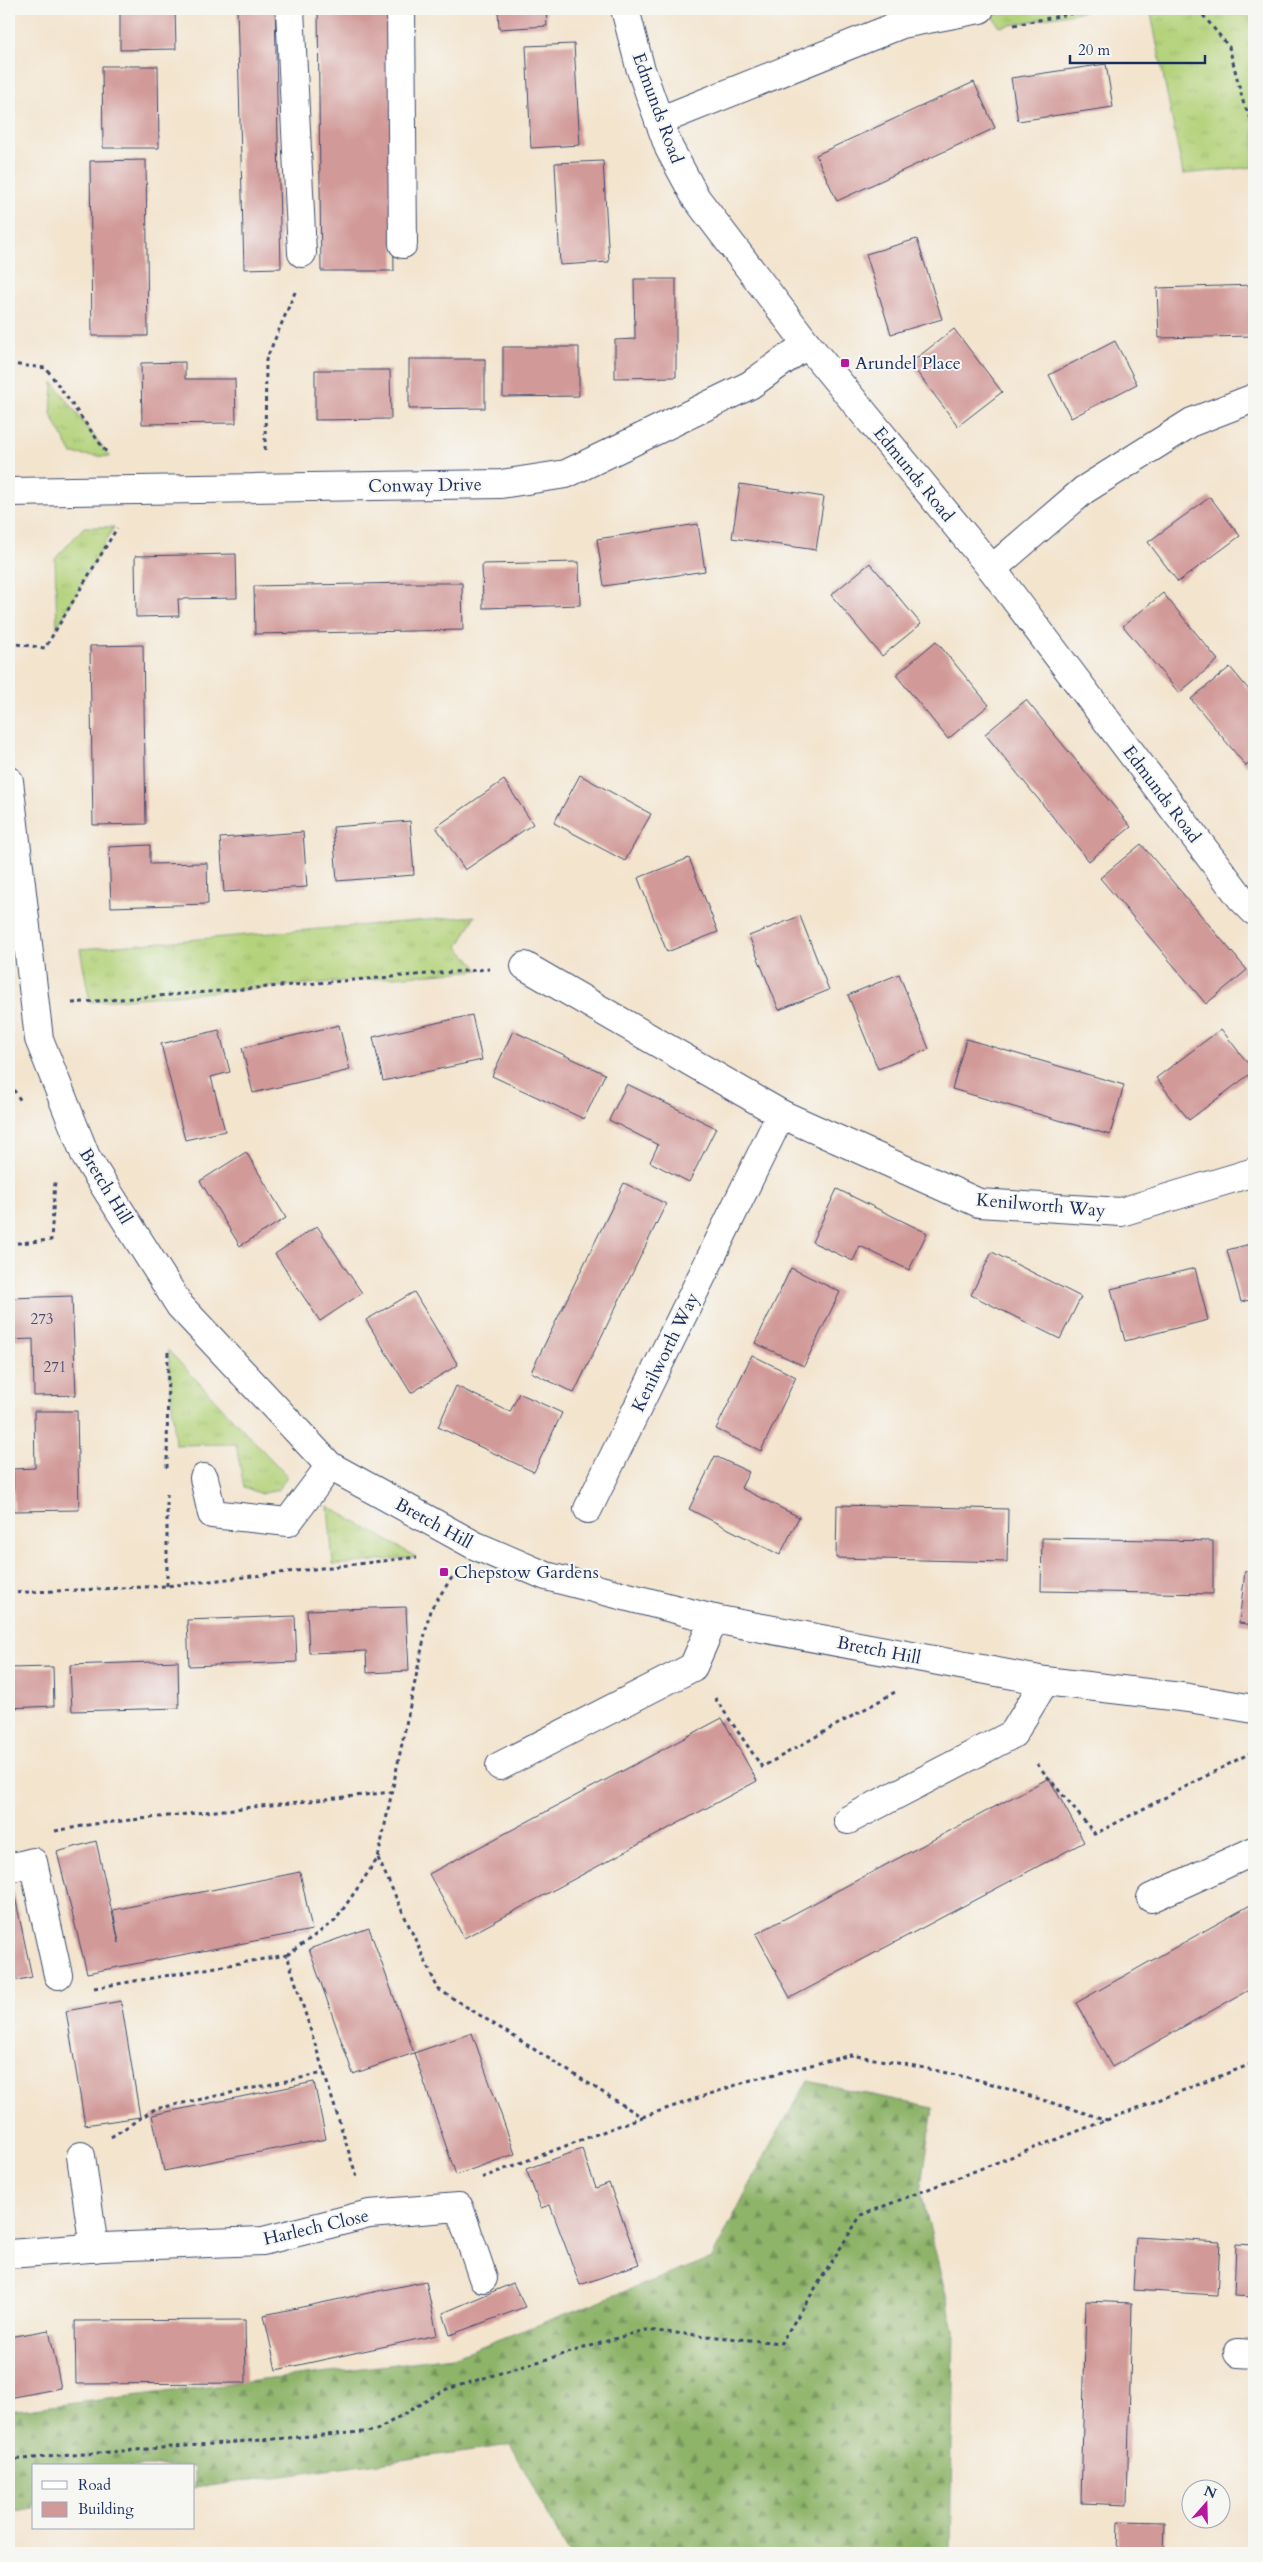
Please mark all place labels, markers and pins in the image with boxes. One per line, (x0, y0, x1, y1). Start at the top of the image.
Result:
place label: Arundel Place (855, 351, 961, 376)
marker: Arundel Place (839, 357, 851, 369)
place label: Chepstow Gardens (454, 1560, 599, 1585)
marker: Chepstow Gardens (438, 1566, 450, 1578)

